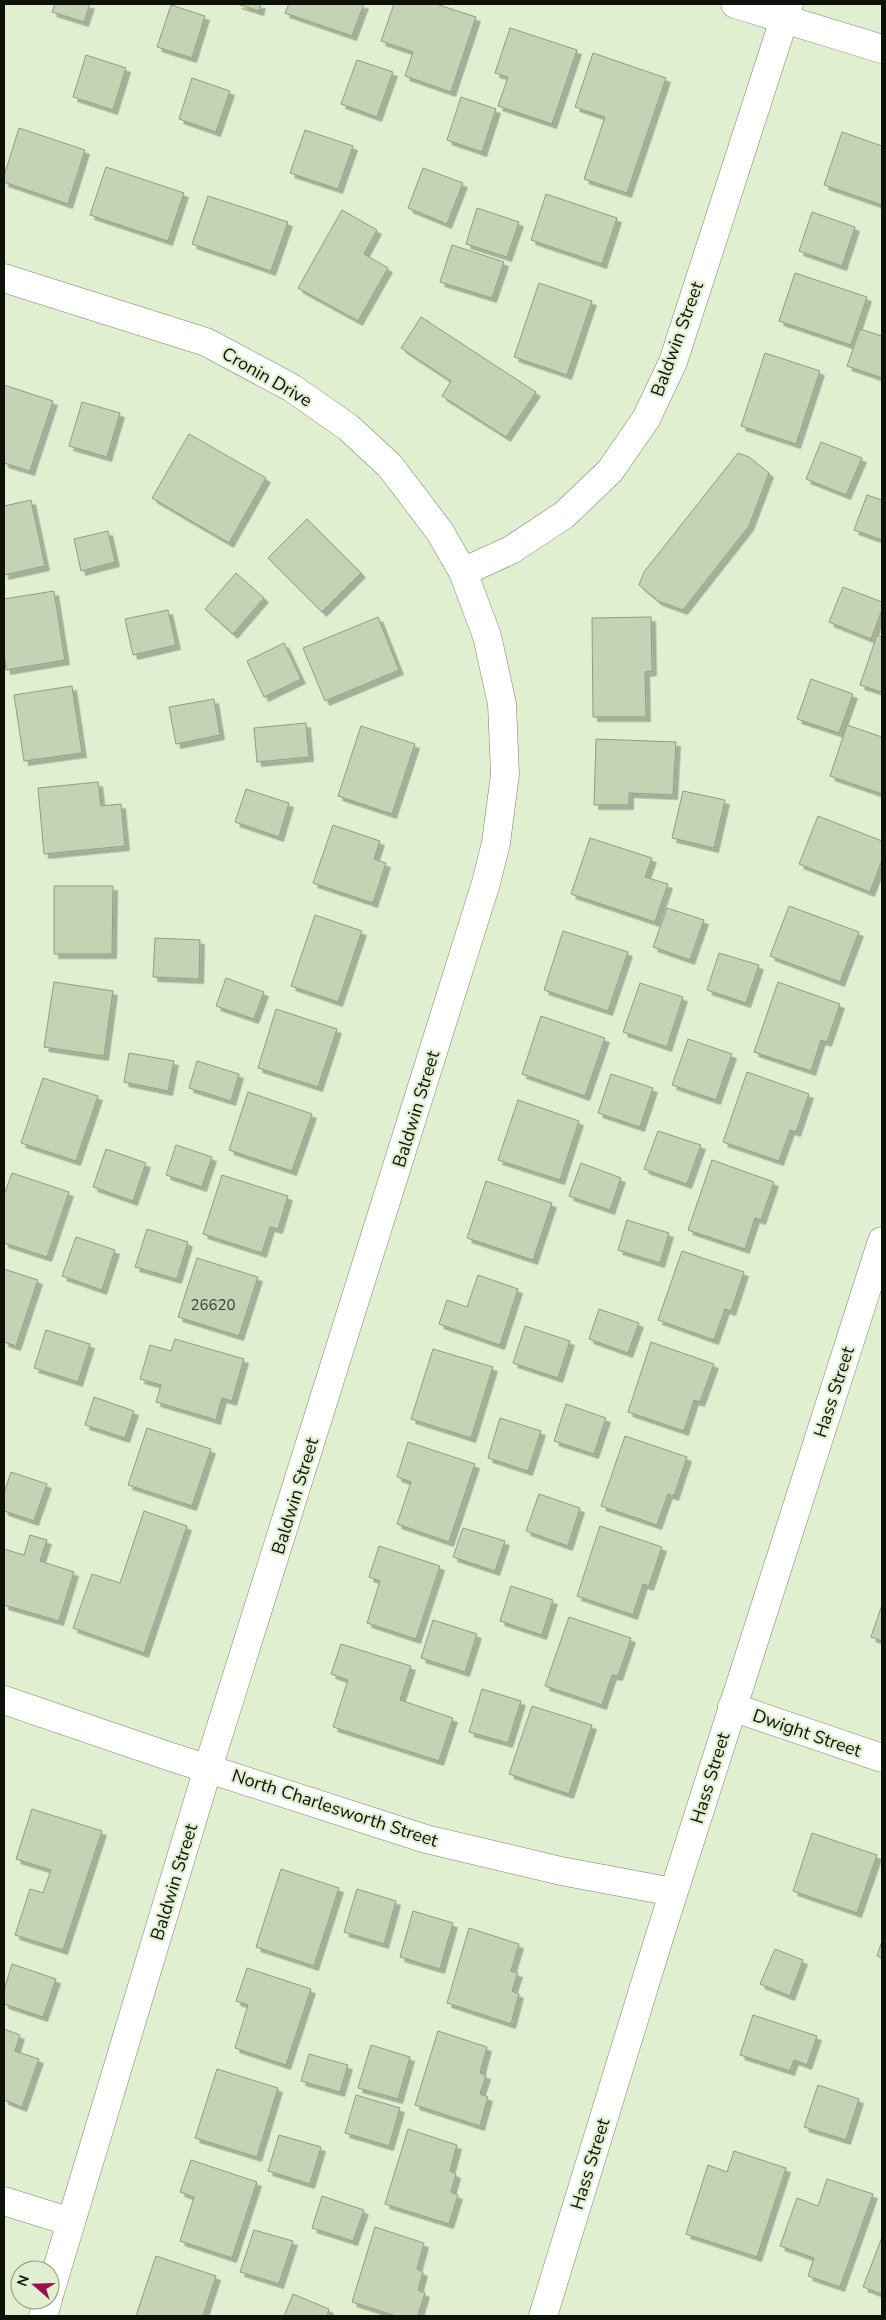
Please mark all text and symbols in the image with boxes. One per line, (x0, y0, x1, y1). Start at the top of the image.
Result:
street label: Baldwin Street (645, 278, 709, 400)
street label: Cronin Drive (218, 342, 316, 412)
street label: Baldwin Street (387, 1047, 445, 1170)
house number: 26620 (190, 1295, 236, 1315)
street label: Hass Street (808, 1343, 860, 1441)
street label: Baldwin Street (266, 1434, 324, 1557)
street label: Dwight Street (749, 1703, 865, 1763)
street label: Hass Street (685, 1729, 735, 1827)
street label: North Charlesworth Street (229, 1763, 442, 1853)
street label: Baldwin Street (145, 1820, 203, 1943)
street label: Hass Street (565, 2115, 615, 2213)
north arrow (10, 2260, 60, 2310)
text: N (13, 2273, 34, 2289)

